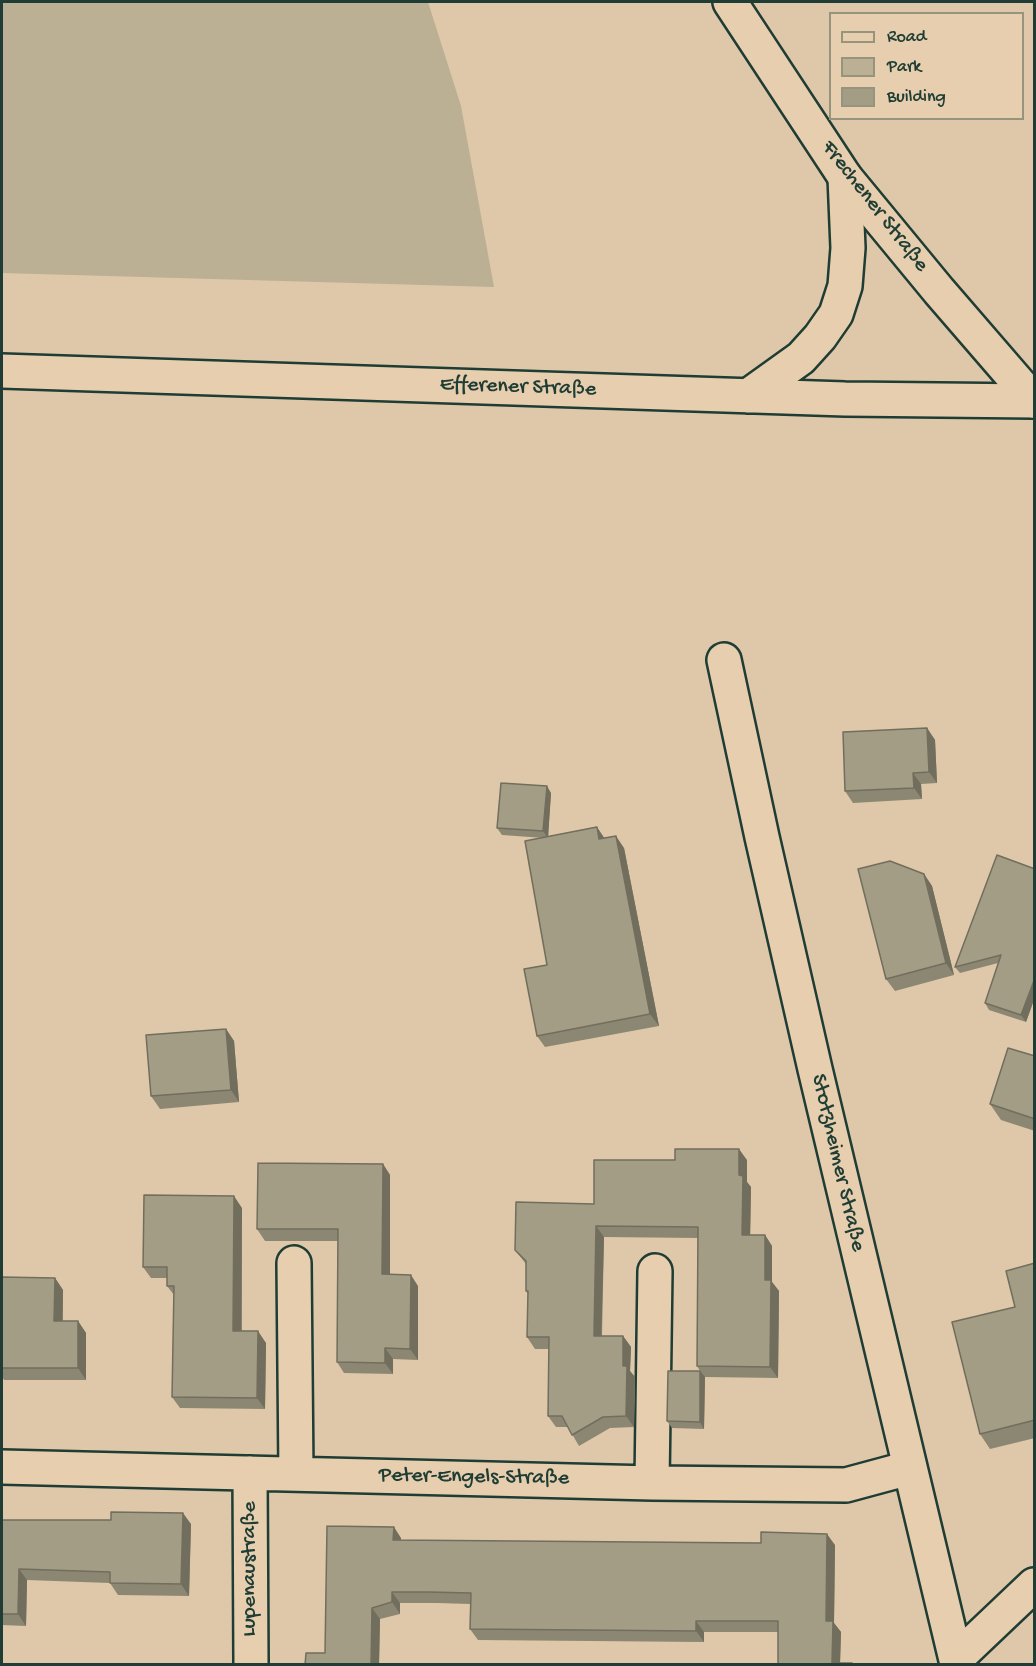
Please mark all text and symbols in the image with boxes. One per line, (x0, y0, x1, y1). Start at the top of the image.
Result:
legend (829, 12, 1024, 120)
text: Road (887, 27, 926, 48)
text: Park (887, 57, 921, 78)
text: Building (887, 87, 946, 108)
street label: Frechener Straße (814, 136, 934, 278)
street label: Efferener Straße (439, 372, 597, 404)
street label: Stotzheimer Straße (804, 1072, 870, 1254)
street label: Peter-Engels-Straße (379, 1463, 569, 1493)
street label: Lupenaustraße (238, 1501, 264, 1637)

